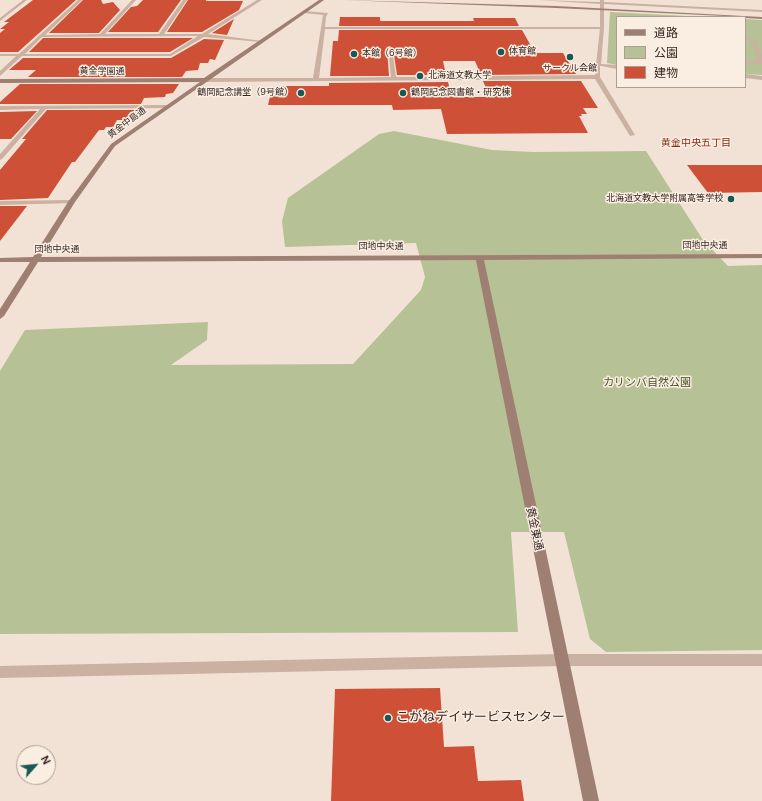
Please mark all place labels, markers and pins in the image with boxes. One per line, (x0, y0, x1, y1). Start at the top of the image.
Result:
marker: 体育館 (496, 47, 506, 57)
place label: 体育館 (509, 47, 536, 57)
marker: 本館（6号館） (349, 49, 359, 59)
place label: 本館（6号館） (362, 49, 422, 59)
marker: サークル会館 (565, 52, 575, 62)
place label: サークル会館 (543, 64, 597, 74)
marker: 北海道文教大学 (415, 71, 425, 81)
place label: 北海道文教大学 (428, 71, 491, 81)
place label: 鶴岡記念講堂（9号館） (197, 88, 293, 98)
marker: 鶴岡記念講堂（9号館） (296, 88, 306, 98)
marker: 鶴岡記念図書館・研究棟 (398, 88, 408, 98)
place label: 鶴岡記念図書館・研究棟 (411, 88, 510, 98)
place label: 北海道文教大学附属高等学校 (606, 194, 723, 204)
marker: 北海道文教大学附属高等学校 (726, 194, 736, 204)
place label: こがねデイサービスセンター (396, 710, 565, 726)
marker: こがねデイサービスセンター (383, 713, 393, 723)

